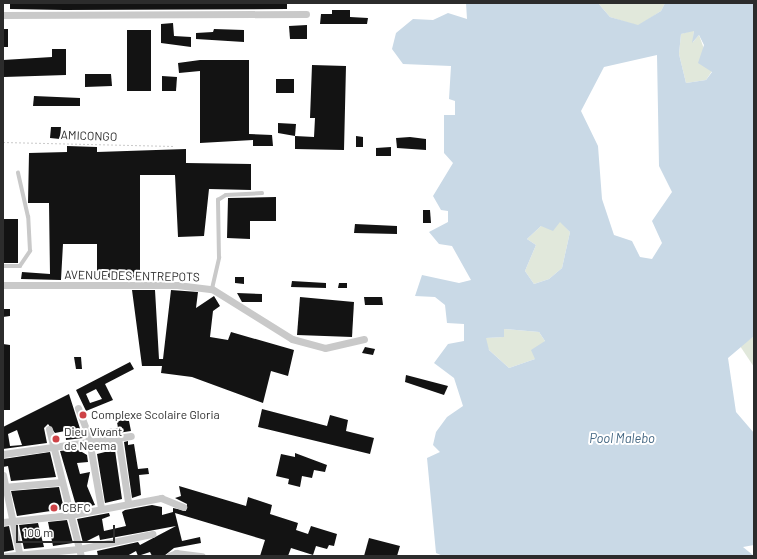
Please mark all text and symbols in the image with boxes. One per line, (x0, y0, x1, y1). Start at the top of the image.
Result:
street label: AMICONGO (60, 128, 118, 144)
street label: AVENUE DES ENTREPOTS (64, 268, 200, 284)
place label: Complexe Scolaire Gloria (91, 408, 220, 422)
marker: Complexe Scolaire Gloria (78, 410, 88, 420)
place label: Dieu Vivant de Neema (64, 425, 122, 453)
water label: Pool Malebo (589, 430, 655, 446)
marker: Dieu Vivant de Neema (51, 434, 61, 444)
place label: CBFC (62, 501, 91, 515)
marker: CBFC (49, 503, 59, 513)
scale bar (18, 517, 117, 543)
text: 100 m (23, 525, 53, 539)

